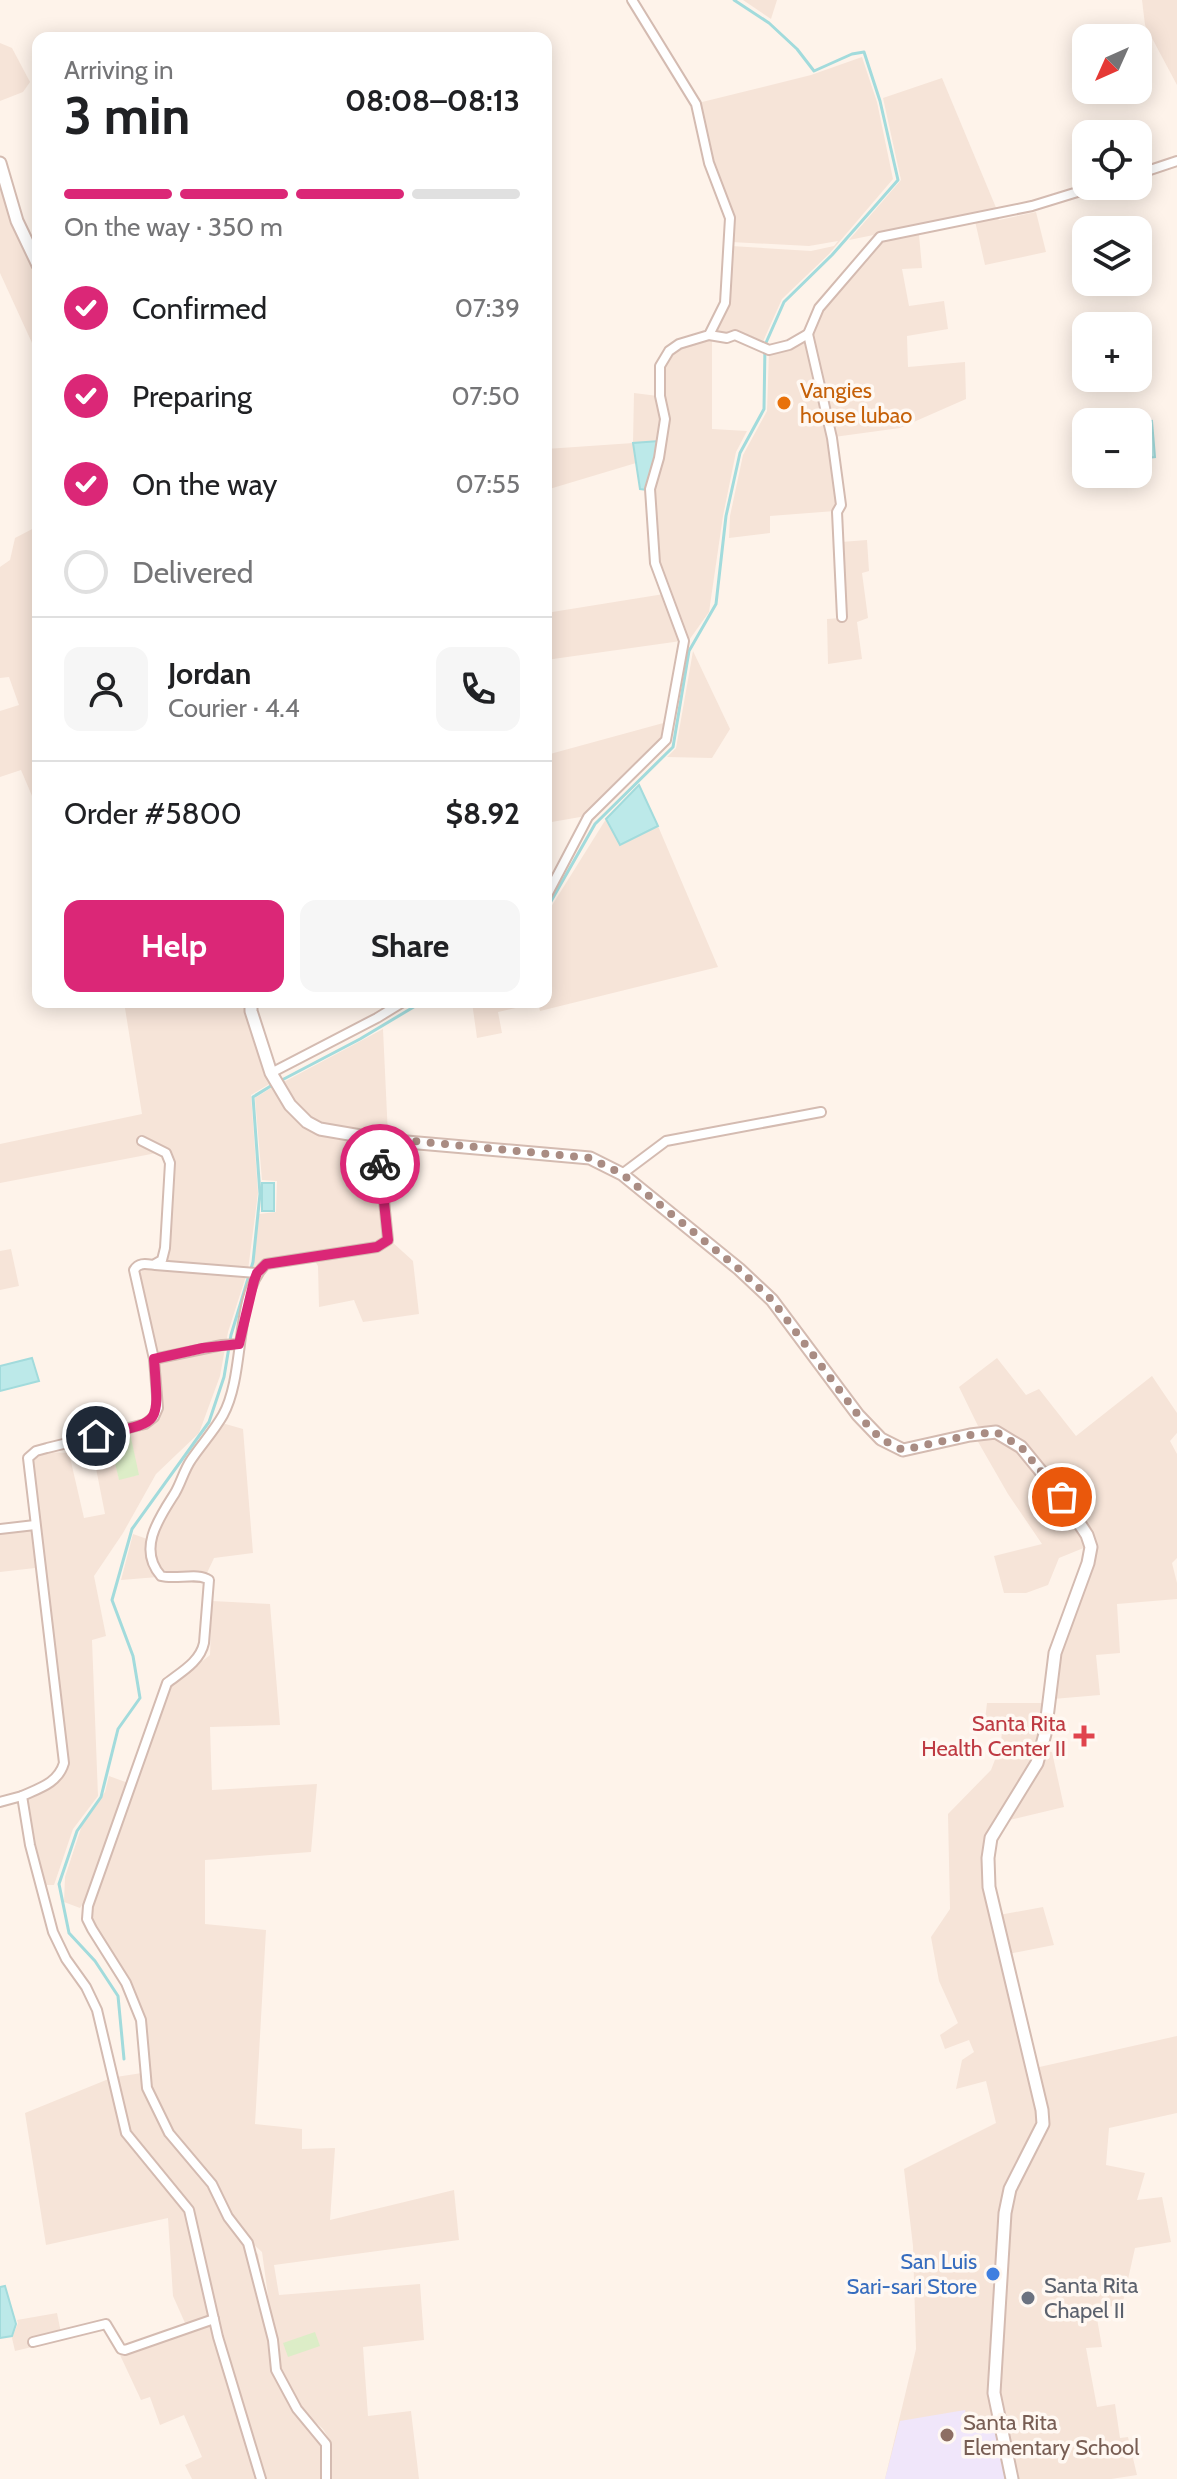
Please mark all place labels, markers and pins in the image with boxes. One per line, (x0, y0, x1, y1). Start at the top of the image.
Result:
place label: Vangies house lubao (800, 377, 912, 429)
marker: Vangies house lubao (775, 394, 793, 412)
pin (62, 1402, 130, 1470)
pin (1028, 1463, 1096, 1531)
place label: Santa Rita Health Center II (921, 1710, 1066, 1762)
marker: Santa Rita Health Center II (1073, 1725, 1095, 1747)
place label: San Luis Sari-sari Store (847, 2248, 977, 2300)
marker: San Luis Sari-sari Store (984, 2265, 1002, 2283)
place label: Santa Rita Chapel II (1044, 2272, 1139, 2324)
marker: Santa Rita Chapel II (1019, 2289, 1037, 2307)
place label: Santa Rita Elementary School (963, 2409, 1140, 2461)
marker: Santa Rita Elementary School (938, 2426, 956, 2444)

